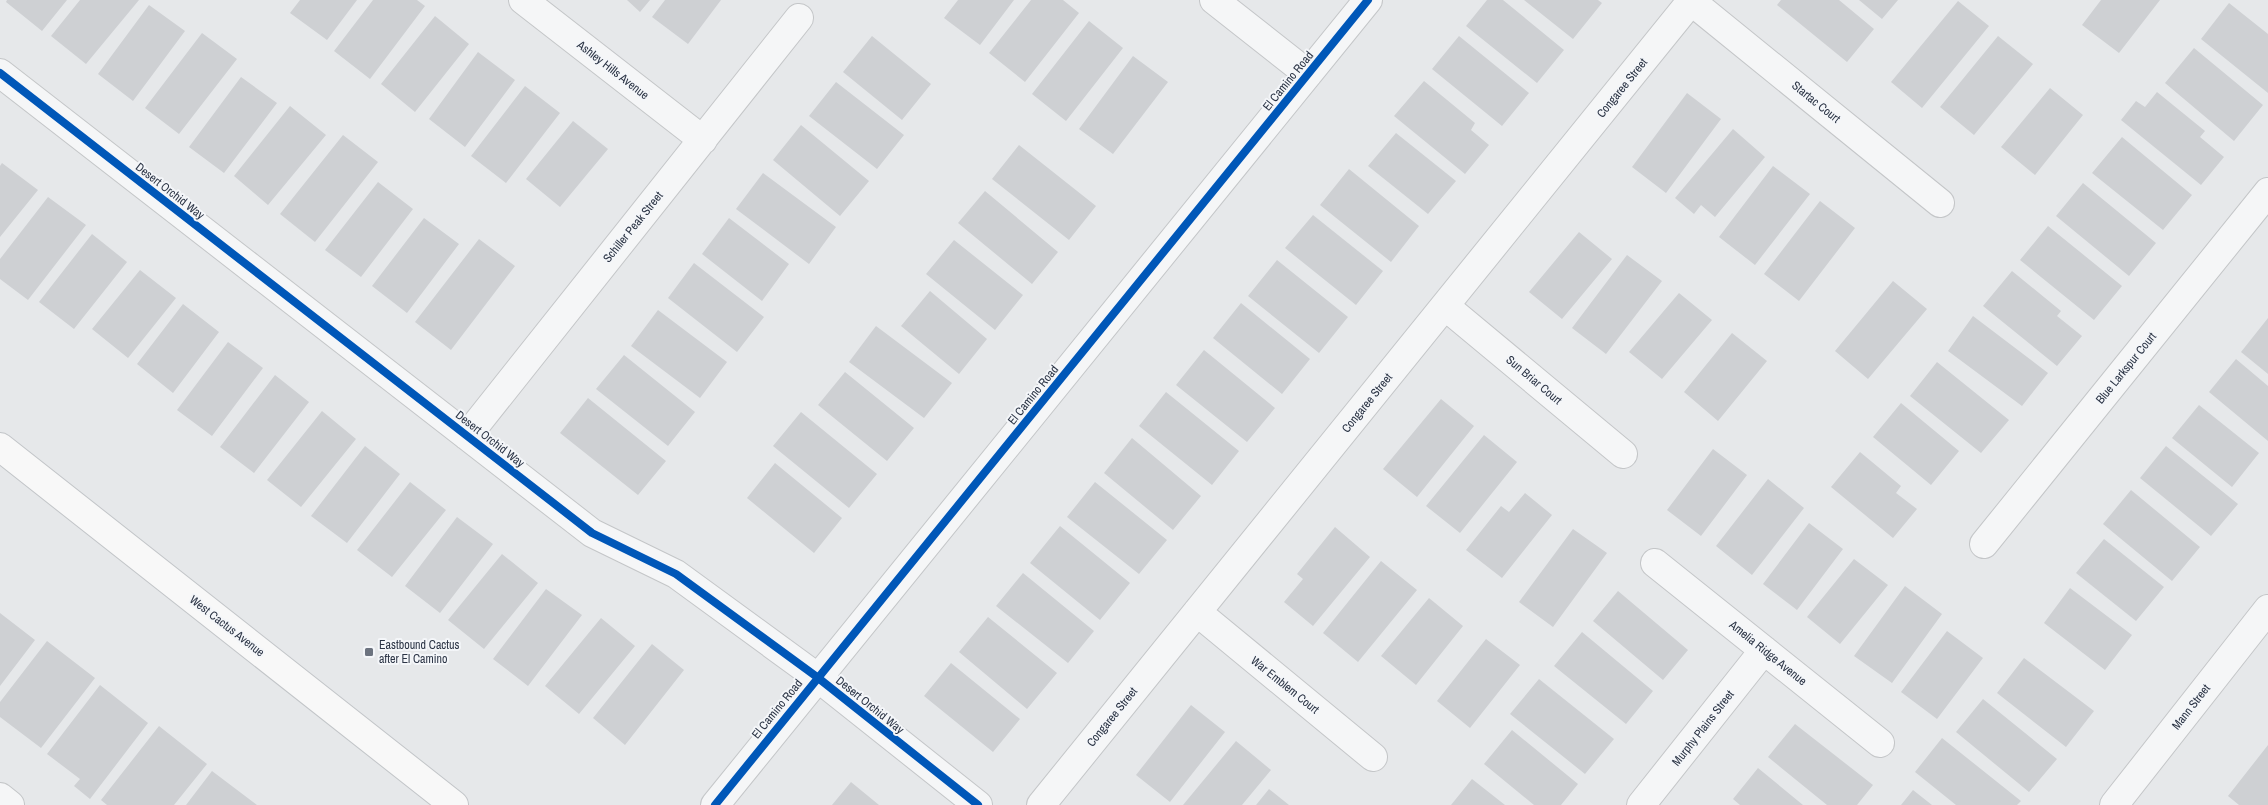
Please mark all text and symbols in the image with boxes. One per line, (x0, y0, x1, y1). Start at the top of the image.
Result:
street label: Ashley Hills Avenue (573, 36, 652, 103)
street label: El Camino Road (1259, 48, 1317, 114)
street label: Congaree Street (1593, 55, 1651, 121)
street label: Startac Court (1788, 78, 1844, 127)
street label: Desert Orchid Way (132, 159, 208, 223)
street label: Schiller Peak Street (599, 188, 667, 266)
street label: Blue Larkspur Court (2092, 329, 2160, 407)
street label: Sun Briar Court (1503, 352, 1566, 408)
street label: El Camino Road (1004, 362, 1062, 428)
street label: Congaree Street (1338, 370, 1396, 436)
street label: Desert Orchid Way (452, 407, 528, 471)
street label: West Cactus Avenue (186, 592, 268, 660)
street label: Amelia Ridge Avenue (1725, 616, 1810, 689)
place label: Eastbound Cactus after El Camino (379, 637, 459, 667)
marker: Eastbound Cactus after El Camino (363, 646, 375, 658)
street label: War Emblem Court (1248, 653, 1323, 718)
street label: Desert Orchid Way (833, 673, 907, 737)
street label: El Camino Road (748, 676, 806, 742)
street label: Mann Street (2168, 681, 2214, 733)
street label: Congaree Street (1083, 684, 1141, 750)
street label: Murphy Plains Street (1668, 687, 1738, 769)

